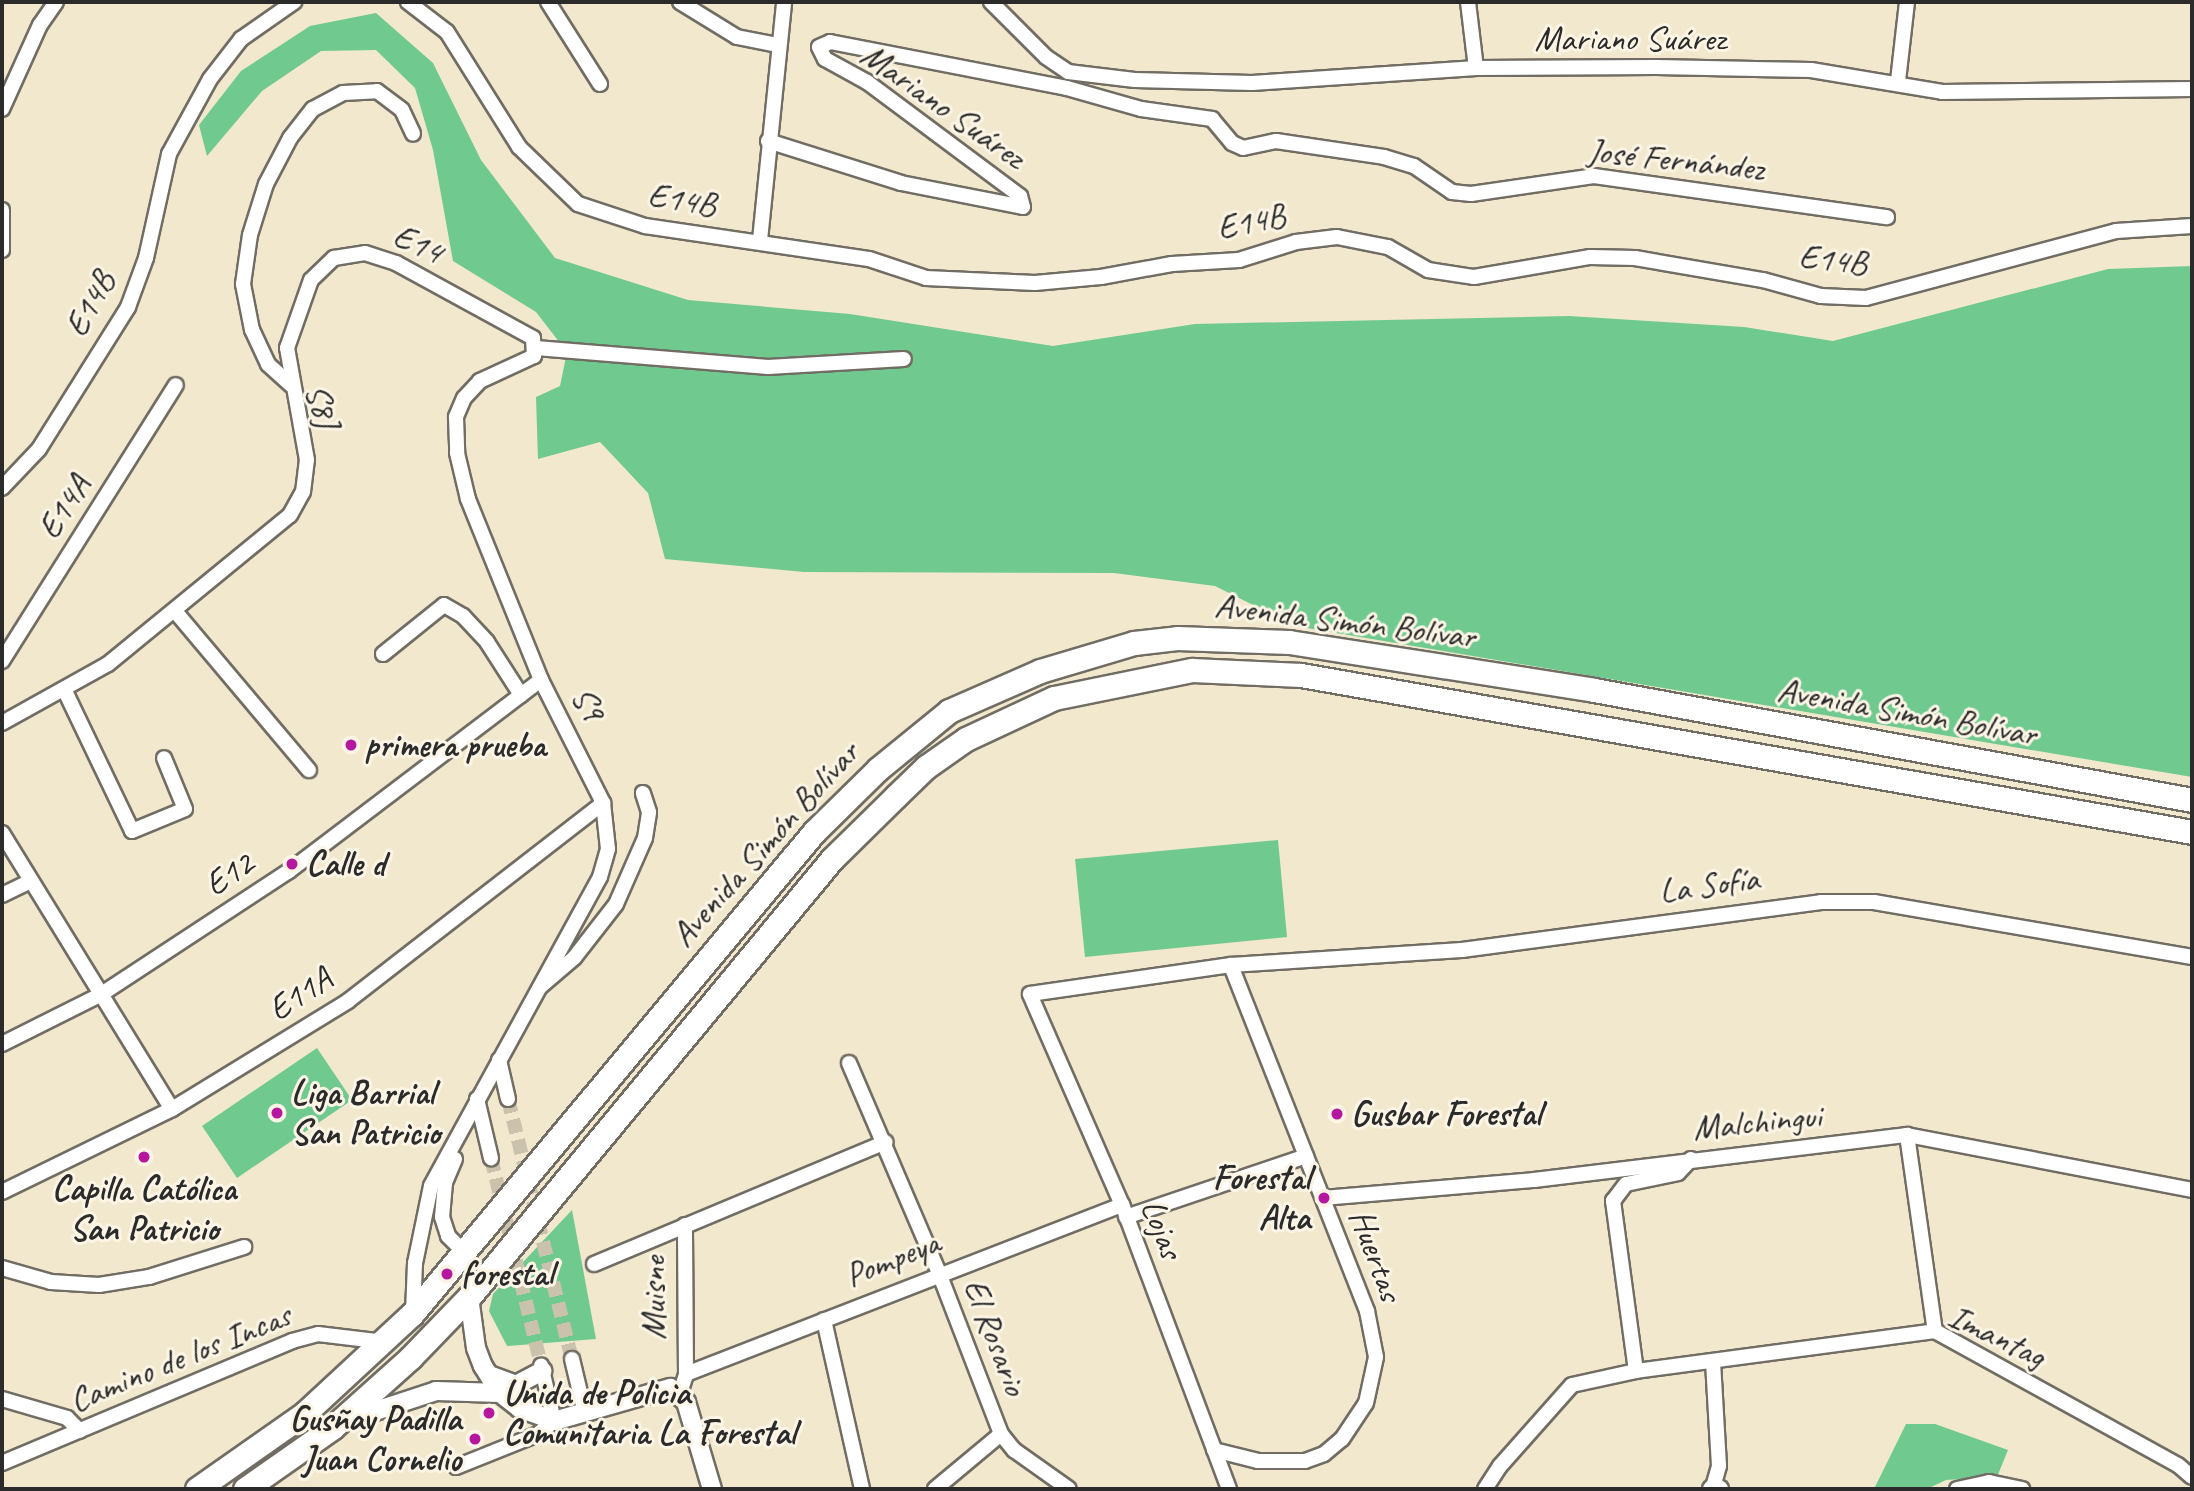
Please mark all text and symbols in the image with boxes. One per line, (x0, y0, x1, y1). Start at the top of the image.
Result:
street label: Mariano Suárez (1535, 18, 1725, 60)
street label: Mariano Suárez (853, 34, 1033, 178)
street label: José Fernández (1586, 130, 1766, 190)
street label: E14B (645, 174, 719, 226)
street label: E14B (1213, 194, 1289, 250)
street label: E14 (387, 215, 449, 273)
street label: E14B (1797, 236, 1869, 284)
street label: E14B (55, 264, 125, 344)
street label: S8J (295, 379, 349, 433)
street label: E14A (28, 467, 100, 547)
street label: Avenida Simón Bolívar (1213, 584, 1477, 658)
street label: Avenida Simón Bolívar (1774, 669, 2040, 755)
street label: S9 (562, 679, 614, 729)
place label: primera prueba (365, 724, 546, 766)
street label: Avenida Simón Bolívar (662, 733, 868, 955)
marker: primera prueba (343, 737, 359, 753)
street label: E12 (197, 843, 261, 905)
place label: Calle d (306, 843, 385, 885)
marker: Calle d (284, 856, 300, 872)
street label: La Sofía (1657, 857, 1761, 913)
street label: E11A (260, 958, 340, 1030)
place label: Liga Barrial San Patricio (291, 1072, 443, 1154)
place label: Gusbar Forestal (1351, 1093, 1542, 1135)
street label: Malchingui (1691, 1094, 1823, 1150)
marker: Liga Barrial San Patricio (269, 1105, 285, 1121)
marker: Gusbar Forestal (1329, 1106, 1345, 1122)
marker: Capilla Católica San Patricio (136, 1149, 152, 1165)
place label: Forestal Alta (1213, 1157, 1310, 1239)
place label: Capilla Católica San Patricio (52, 1168, 236, 1250)
marker: Forestal Alta (1316, 1190, 1332, 1206)
street label: Lojas (1132, 1193, 1192, 1265)
street label: Huertas (1340, 1203, 1412, 1307)
street label: Pompeya (839, 1221, 945, 1297)
place label: forestal (461, 1253, 553, 1295)
street label: Muisne (633, 1256, 675, 1340)
marker: forestal (439, 1266, 455, 1282)
street label: El Rosario (954, 1273, 1036, 1401)
street label: Camino de los Incas (63, 1294, 297, 1422)
street label: Imantag (1942, 1295, 2052, 1377)
place label: Unida de Policia Comunitaria La Forestal (503, 1372, 794, 1454)
place label: Gusñay Padilla Juan Cornelio (289, 1398, 461, 1480)
marker: Unida de Policia Comunitaria La Forestal (481, 1405, 497, 1421)
marker: Gusñay Padilla Juan Cornelio (467, 1431, 483, 1447)

